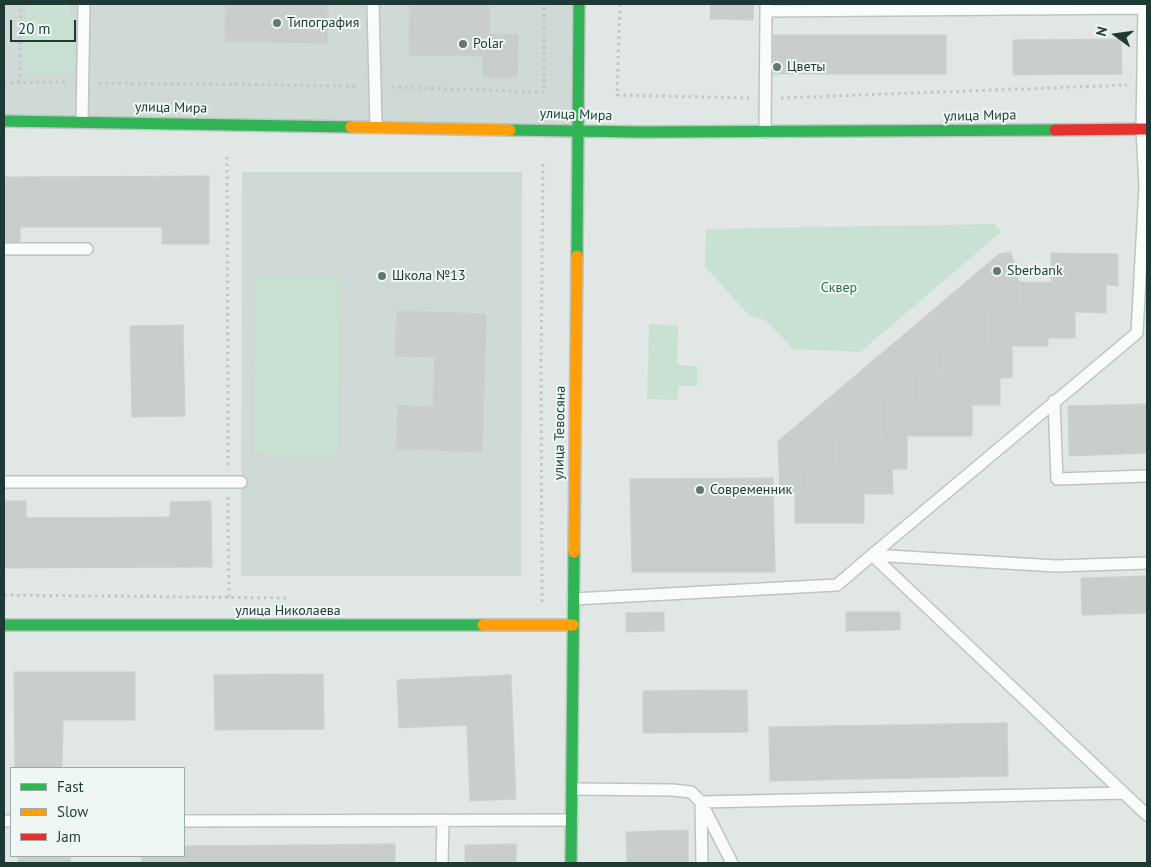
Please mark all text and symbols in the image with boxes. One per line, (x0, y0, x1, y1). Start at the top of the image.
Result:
scale bar (12, 10, 79, 42)
north arrow (1091, 10, 1141, 60)
place label: Типография (287, 15, 359, 31)
marker: Типография (271, 17, 283, 29)
text: 20 m (18, 19, 51, 38)
text: N (1092, 25, 1111, 38)
place label: Polar (473, 36, 504, 52)
marker: Polar (457, 38, 469, 50)
place label: Цветы (787, 59, 826, 75)
marker: Цветы (771, 61, 783, 73)
street label: улица Мира (135, 99, 207, 117)
street label: улица Мира (539, 105, 613, 125)
street label: улица Мира (944, 107, 1016, 125)
place label: Sberbank (1007, 263, 1063, 279)
marker: Sberbank (991, 265, 1003, 277)
place label: Школа №13 (392, 268, 466, 284)
marker: Школа №13 (376, 270, 388, 282)
park label: Сквер (821, 280, 857, 296)
street label: улица Тевосяна (551, 386, 569, 480)
place label: Современник (710, 482, 792, 498)
marker: Современник (694, 484, 706, 496)
street label: улица Николаева (235, 603, 341, 619)
legend (10, 767, 185, 857)
text: Fast (57, 777, 84, 796)
text: Slow (57, 802, 88, 821)
text: Jam (57, 827, 81, 846)

